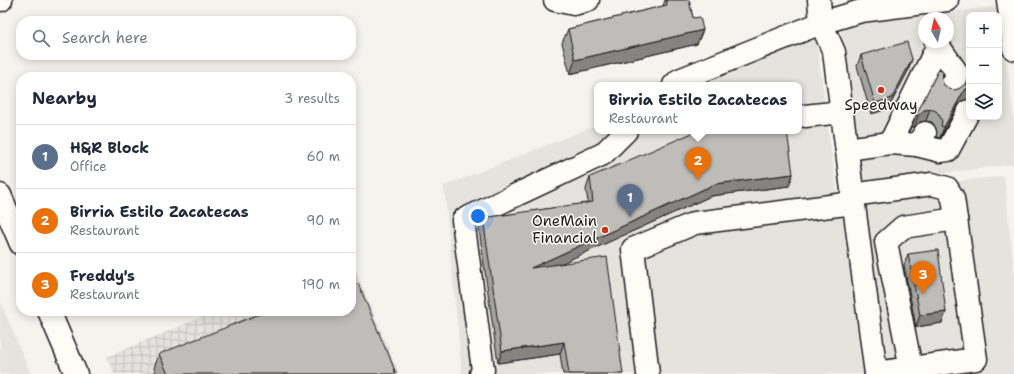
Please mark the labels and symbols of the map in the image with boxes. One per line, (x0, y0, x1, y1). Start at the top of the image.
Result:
north arrow (918, 12, 954, 48)
marker: Speedway (876, 85, 886, 95)
place label: Speedway (844, 95, 918, 115)
pin: 2 (685, 147, 711, 180)
pin: 1 (617, 184, 643, 217)
your location (468, 206, 488, 226)
place label: OneMain Financial (532, 211, 597, 248)
marker: OneMain Financial (600, 225, 610, 235)
pin: 3 (910, 261, 936, 294)

